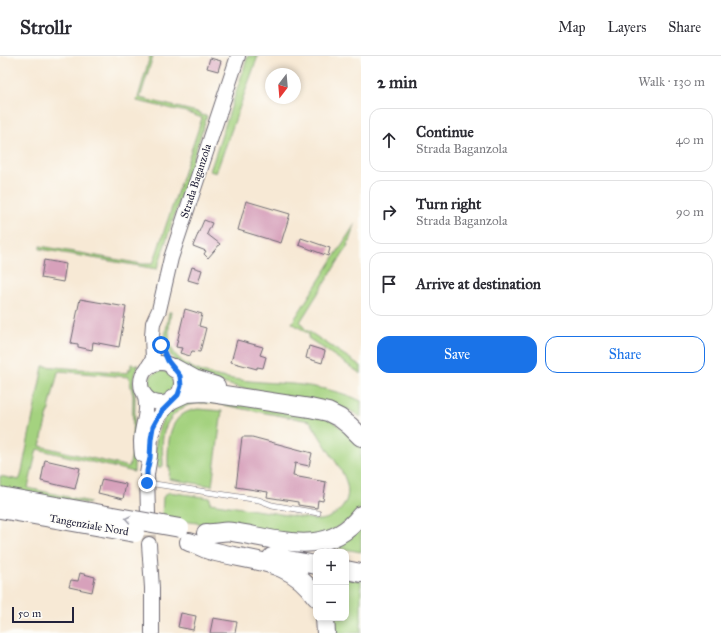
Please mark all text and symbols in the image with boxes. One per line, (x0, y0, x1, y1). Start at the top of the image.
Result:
text: Strollr (20, 16, 72, 39)
text: Map (558, 19, 586, 36)
text: Layers (608, 19, 646, 36)
text: Share (668, 19, 701, 36)
north arrow (265, 68, 301, 104)
text: 2 min (377, 72, 417, 93)
text: Walk · 130 m (638, 74, 705, 90)
text: Continue (416, 123, 474, 141)
icon: ahead (378, 129, 400, 151)
text: 40 m (675, 132, 704, 148)
text: Strada Baganzola (416, 141, 508, 157)
street label: Strada Baganzola (178, 142, 214, 220)
text: Turn right (416, 195, 481, 213)
icon: right (378, 201, 400, 223)
text: 90 m (676, 204, 704, 220)
text: Strada Baganzola (416, 213, 508, 229)
icon: arrive (378, 273, 400, 295)
text: Arrive at destination (416, 275, 541, 293)
route start (152, 336, 170, 354)
button: Save (377, 336, 537, 373)
button: Share (545, 336, 705, 373)
route end (138, 474, 156, 492)
street label: Tangenziale Nord (48, 512, 130, 538)
one-way arrow (125, 515, 131, 524)
map controls (313, 549, 349, 621)
button: + (313, 549, 349, 585)
button: − (313, 585, 349, 621)
scale bar (12, 605, 74, 624)
text: 50 m (18, 607, 41, 620)

